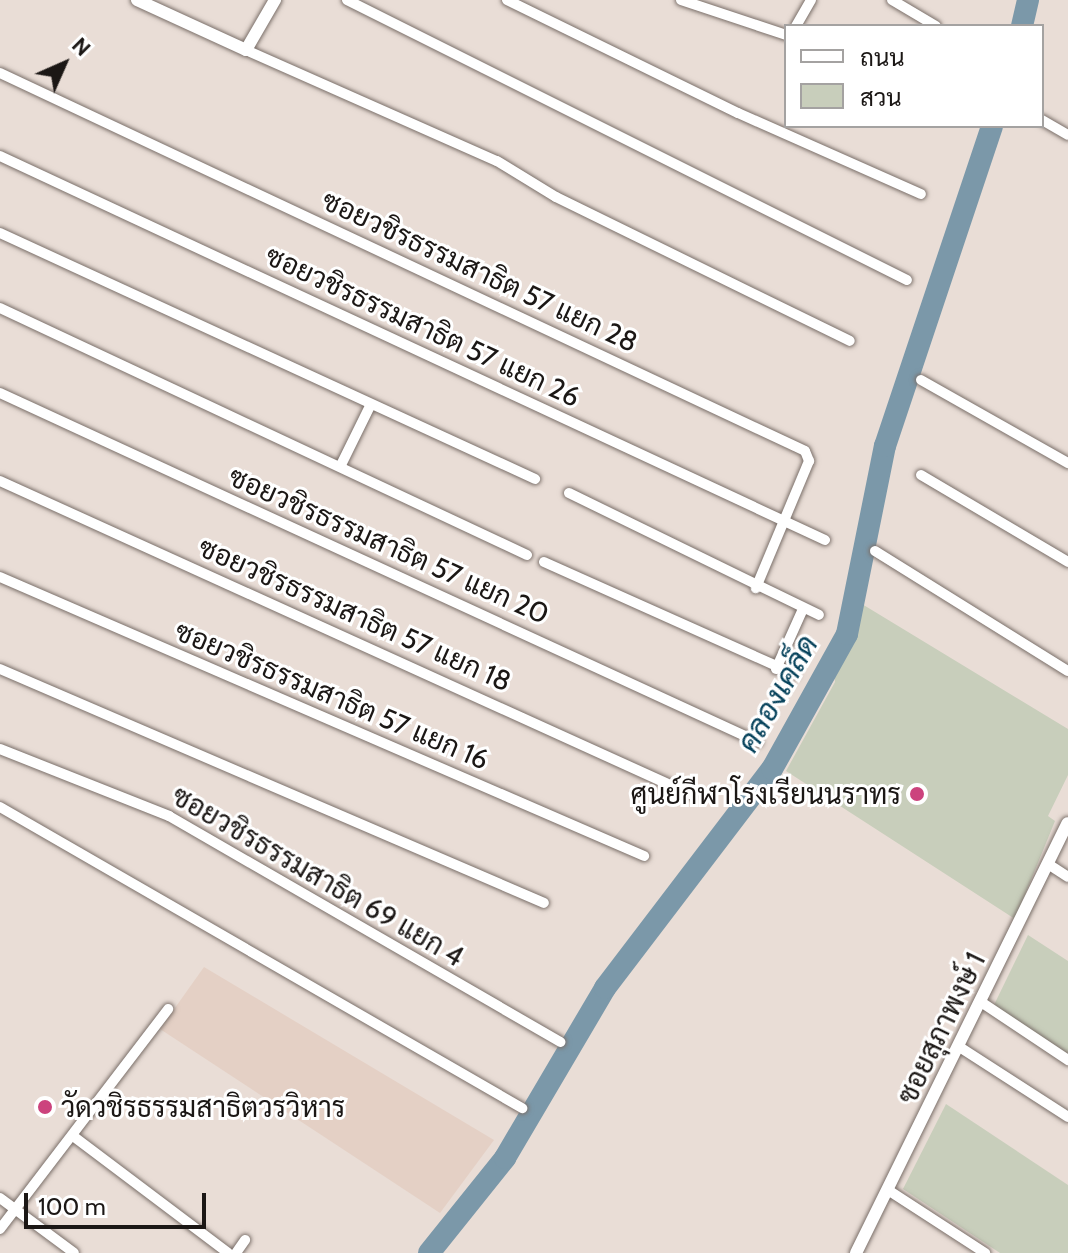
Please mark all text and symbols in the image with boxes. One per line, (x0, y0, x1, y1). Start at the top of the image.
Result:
north arrow (24, 24, 104, 104)
legend (784, 24, 1044, 128)
text: N (66, 32, 96, 62)
text: ถนน (860, 43, 905, 72)
text: สวน (860, 83, 902, 112)
street label: ซอยวชิรธรรมสาธิต 57 แยก 28 (317, 183, 643, 359)
street label: ซอยวชิรธรรมสาธิต 57 แยก 26 (260, 238, 586, 414)
street label: ซอยวชิรธรรมสาธิต 57 แยก 20 (224, 459, 554, 631)
street label: ซอยวชิรธรรมสาธิต 57 แยก 18 (194, 530, 516, 698)
street label: ซอยวชิรธรรมสาธิต 57 แยก 16 (170, 614, 494, 776)
water label: คลองเคล็ด (730, 629, 826, 759)
place label: ศูนย์กีฬาโรงเรียนนราทร (631, 777, 901, 811)
street label: ซอยวชิรธรรมสาธิต 69 แยก 4 (166, 779, 470, 973)
marker: ศูนย์กีฬาโรงเรียนนราทร (908, 785, 926, 803)
street label: ซอยสุภาพงษ์ 1 (890, 947, 992, 1109)
place label: วัดวชิรธรรมสาธิตวรวิหาร (61, 1090, 345, 1124)
marker: วัดวชิรธรรมสาธิตวรวิหาร (36, 1098, 54, 1116)
scale bar (28, 1177, 210, 1227)
text: 100 m (38, 1192, 106, 1221)

